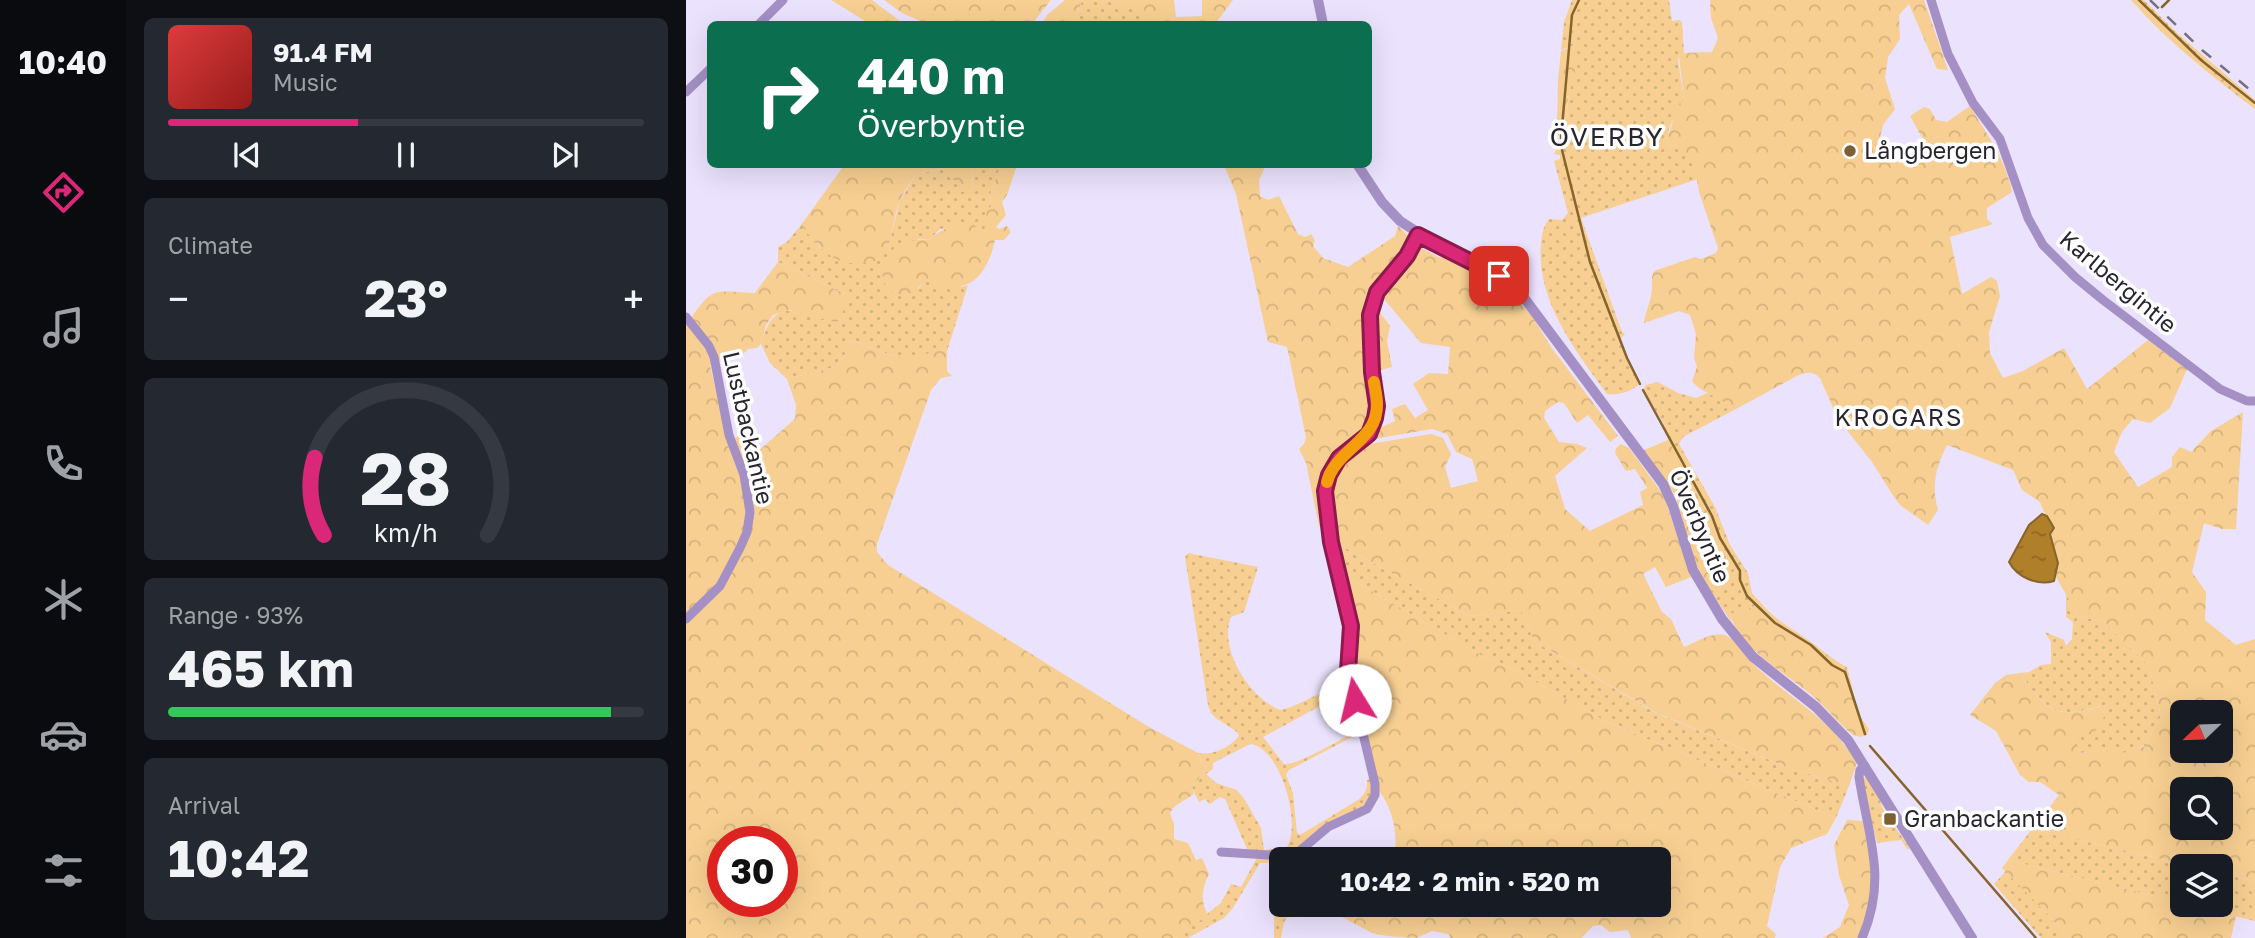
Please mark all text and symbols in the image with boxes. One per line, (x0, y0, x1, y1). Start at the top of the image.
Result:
text: 91.4 FM (273, 37, 373, 68)
text: 10:40 (19, 43, 107, 81)
text: 440 m (857, 46, 1005, 105)
icon: right (742, 49, 833, 140)
text: Music (273, 68, 338, 96)
text: Överbyntie (857, 106, 1025, 144)
district label: ÖVERBY (1550, 121, 1664, 152)
icon: previous (228, 136, 266, 174)
icon: pause (387, 136, 425, 174)
icon: next (546, 136, 584, 174)
place label: Långbergen (1864, 136, 1996, 164)
marker: Långbergen (1842, 143, 1858, 159)
icon: directions (39, 168, 88, 217)
street label: Karlbergintie (2054, 224, 2183, 338)
text: Climate (168, 231, 253, 259)
pin (1469, 246, 1529, 306)
icon: arrive (1480, 257, 1518, 295)
text: 23° (364, 266, 448, 328)
text: − (168, 276, 189, 321)
text: + (623, 276, 644, 321)
icon: music (39, 303, 88, 352)
street label: Lustbackantie (718, 349, 780, 507)
district label: KROGARS (1835, 402, 1963, 431)
text: 28 (361, 434, 452, 521)
icon: phone (39, 439, 88, 488)
street label: Överbyntie (1664, 464, 1737, 587)
text: km/h (374, 517, 438, 548)
icon: climate (39, 575, 88, 624)
text: Range · 93% (168, 601, 303, 629)
text: 465 km (168, 636, 354, 698)
position arrow (1318, 663, 1392, 737)
north arrow (2170, 700, 2233, 763)
map controls (2170, 700, 2233, 917)
icon: car (39, 710, 88, 759)
button: search (2170, 777, 2233, 840)
text: Arrival (168, 791, 240, 819)
place label: Granbackantie (1904, 804, 2064, 832)
marker: Granbackantie (1882, 811, 1898, 827)
text: 10:42 (168, 826, 309, 888)
speed limit sign: 30 (707, 826, 798, 917)
icon: filters (39, 846, 88, 895)
button: layers (2170, 854, 2233, 917)
text: 10:42 · 2 min · 520 m (1340, 866, 1600, 897)

